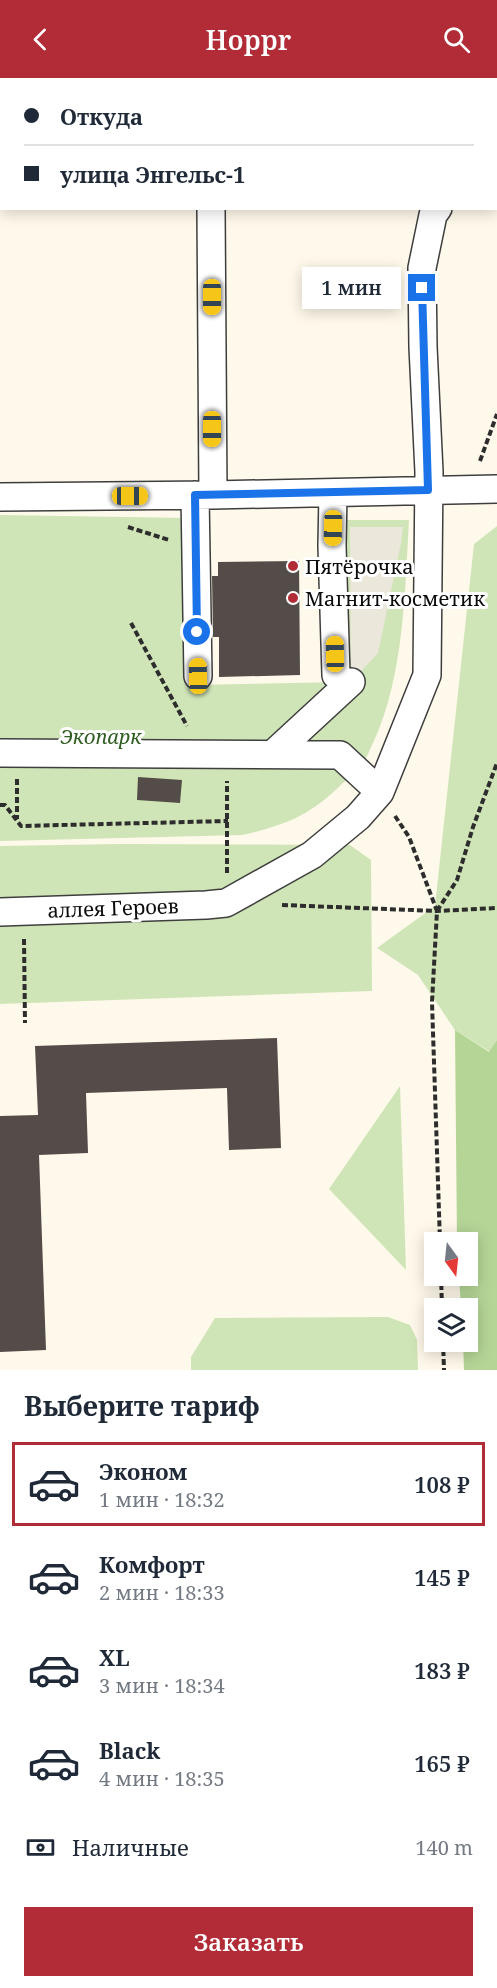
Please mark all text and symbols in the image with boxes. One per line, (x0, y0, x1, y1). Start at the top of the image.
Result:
text: Hoppr (206, 21, 291, 58)
icon: back (24, 23, 57, 56)
icon: search (440, 23, 473, 56)
text: Откуда (60, 101, 143, 131)
text: улица Энгельс-1 (60, 159, 245, 189)
callout: 1 мин (302, 267, 401, 309)
text: 1 мин (321, 274, 382, 301)
route end (408, 274, 435, 301)
car (203, 279, 221, 315)
car (203, 411, 221, 447)
car (112, 487, 148, 505)
car (324, 510, 342, 546)
place label: Пятёрочка (305, 553, 414, 580)
marker: Пятёрочка (286, 559, 300, 573)
place label: Магнит-косметик (305, 585, 485, 612)
marker: Магнит-косметик (286, 591, 300, 605)
route start (183, 618, 210, 645)
car (326, 636, 344, 672)
car (189, 658, 207, 694)
park label: Экопарк (60, 723, 142, 750)
street label: аллея Героев (47, 892, 179, 924)
north arrow (424, 1232, 478, 1286)
map controls (424, 1232, 478, 1352)
button: layers (424, 1298, 478, 1352)
text: Выберите тариф (24, 1387, 260, 1424)
text: Эконом (99, 1456, 187, 1486)
icon: car (27, 1457, 81, 1511)
text: 108 ₽ (414, 1469, 470, 1499)
text: 1 мин · 18:32 (99, 1486, 225, 1513)
text: Комфорт (99, 1549, 205, 1579)
icon: car (27, 1550, 81, 1604)
text: 145 ₽ (414, 1562, 470, 1592)
text: 2 мин · 18:33 (99, 1579, 225, 1606)
text: XL (99, 1642, 130, 1672)
icon: car (27, 1643, 81, 1697)
text: 183 ₽ (414, 1655, 470, 1685)
text: 3 мин · 18:34 (99, 1672, 225, 1699)
text: Black (99, 1735, 160, 1765)
icon: car (27, 1736, 81, 1790)
text: 165 ₽ (414, 1748, 470, 1778)
text: 4 мин · 18:35 (99, 1765, 225, 1792)
icon: cash (24, 1831, 57, 1864)
text: Наличные (72, 1832, 189, 1862)
text: 140 m (415, 1834, 473, 1861)
button: Заказать (24, 1907, 473, 1976)

